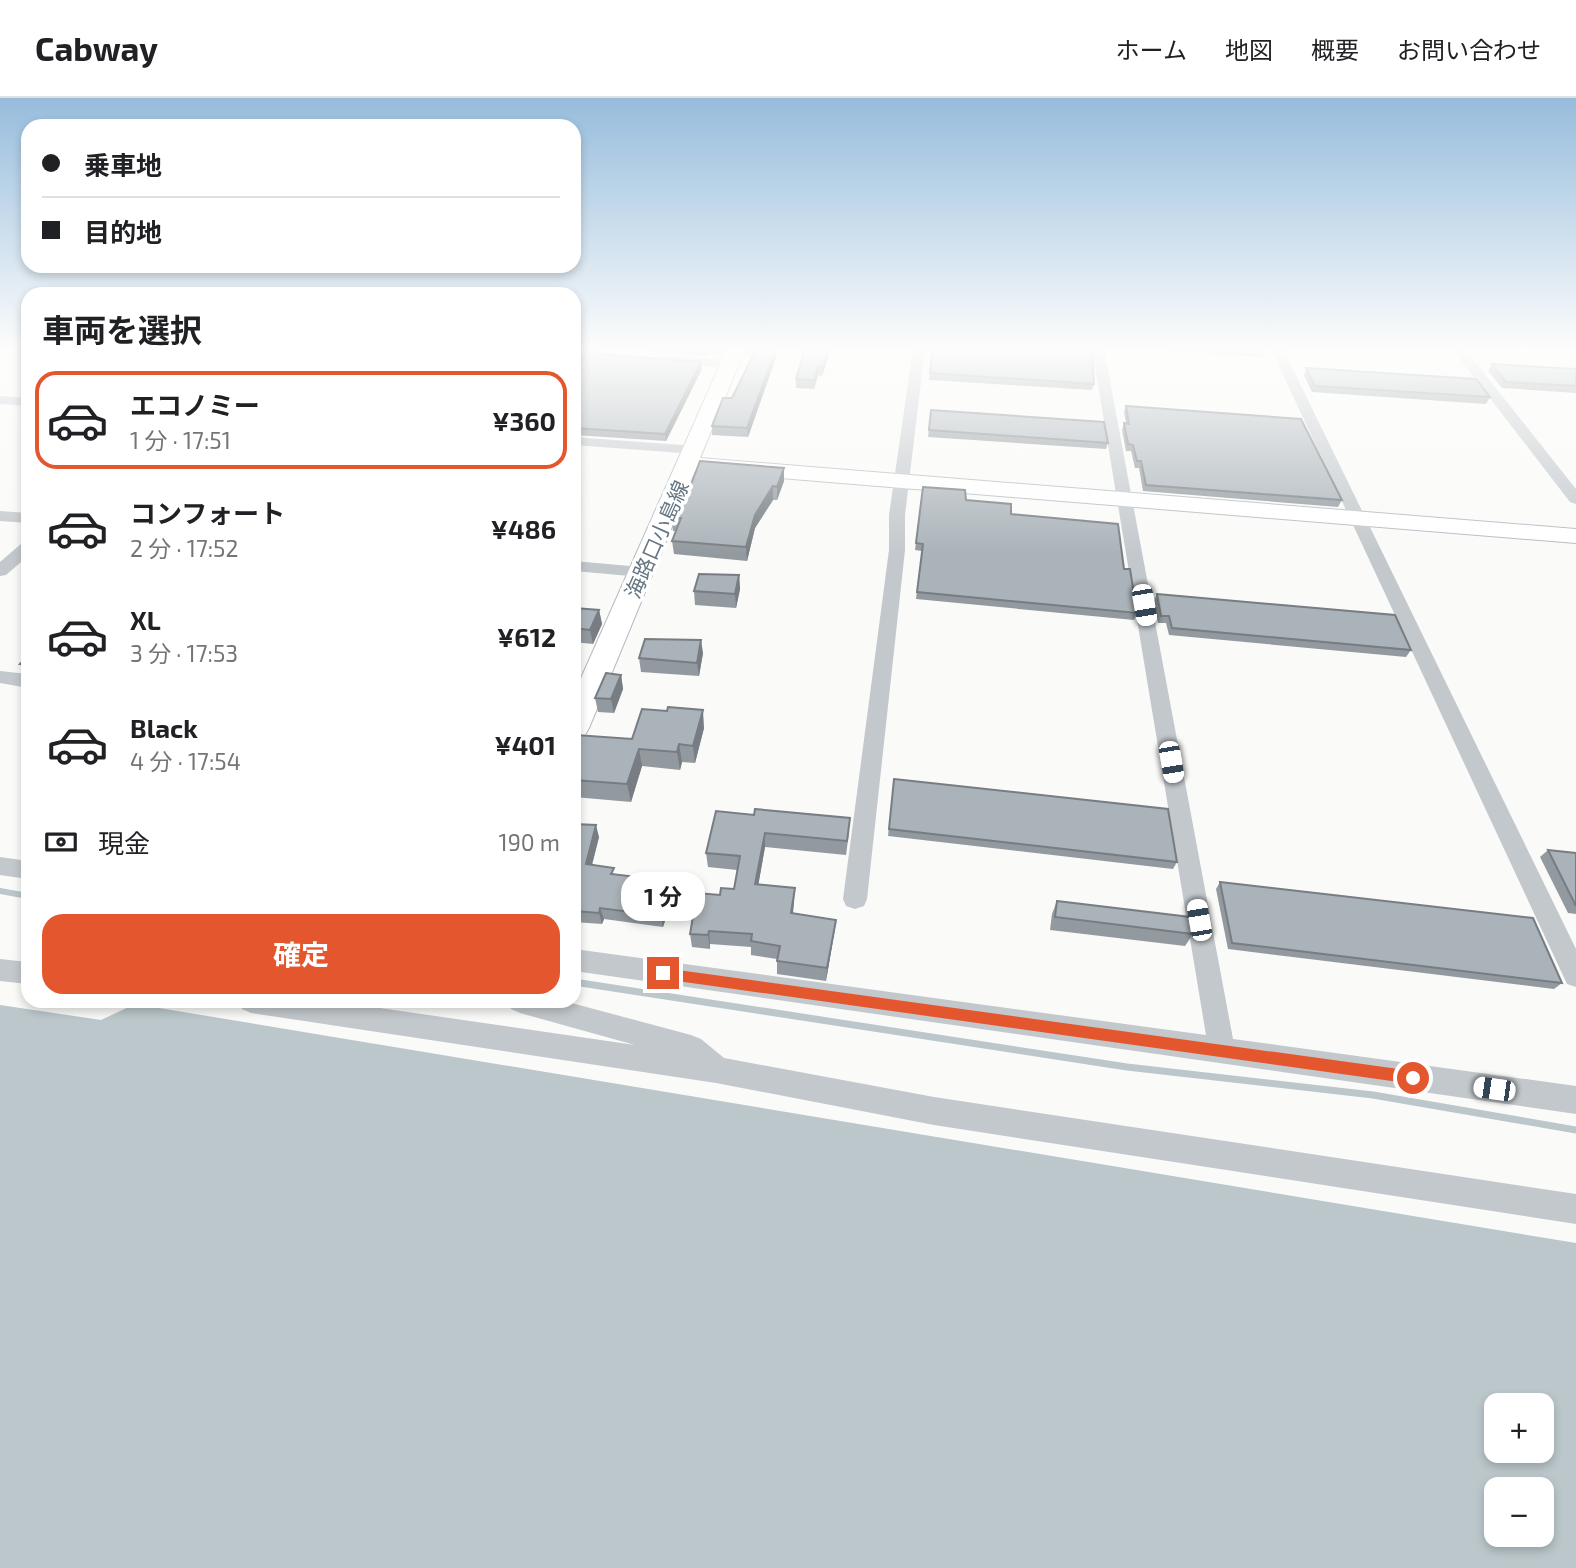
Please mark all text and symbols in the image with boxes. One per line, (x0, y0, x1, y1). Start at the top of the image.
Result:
text: Cabway (35, 28, 158, 68)
text: ホーム (1116, 35, 1187, 64)
text: 地図 (1225, 35, 1273, 64)
text: 概要 (1311, 35, 1359, 64)
text: お問い合わせ (1397, 35, 1541, 64)
text: 乗車地 (84, 149, 162, 180)
text: 目的地 (84, 216, 162, 247)
text: 車両を選択 (42, 310, 202, 348)
icon: car (46, 389, 109, 452)
text: エコノミー (130, 389, 260, 420)
text: ¥360 (492, 405, 556, 436)
text: 1 分 · 17:51 (130, 426, 231, 454)
street label: 海路口小島線 (619, 476, 693, 602)
icon: car (46, 497, 109, 560)
text: コンフォート (130, 497, 285, 528)
text: ¥486 (491, 513, 556, 544)
text: 2 分 · 17:52 (130, 534, 238, 562)
car (1131, 582, 1158, 628)
text: XL (130, 604, 161, 635)
icon: car (46, 605, 109, 668)
text: ¥612 (497, 621, 556, 652)
text: 3 分 · 17:53 (130, 639, 238, 667)
text: Black (130, 712, 198, 743)
icon: car (46, 713, 109, 776)
text: ¥401 (495, 729, 556, 760)
car (1158, 739, 1185, 785)
text: 4 分 · 17:54 (130, 747, 241, 775)
icon: cash (42, 823, 80, 861)
text: 現金 (98, 827, 150, 858)
text: 190 m (499, 828, 560, 856)
callout: 1 分 (621, 872, 705, 920)
text: 1 分 (644, 882, 682, 910)
car (1186, 897, 1213, 943)
button: 確定 (42, 914, 560, 994)
route end (647, 957, 679, 989)
route start (1397, 1062, 1429, 1094)
car (1472, 1076, 1517, 1102)
map controls (1484, 1393, 1554, 1547)
button: + (1484, 1393, 1554, 1463)
button: − (1484, 1477, 1554, 1547)

